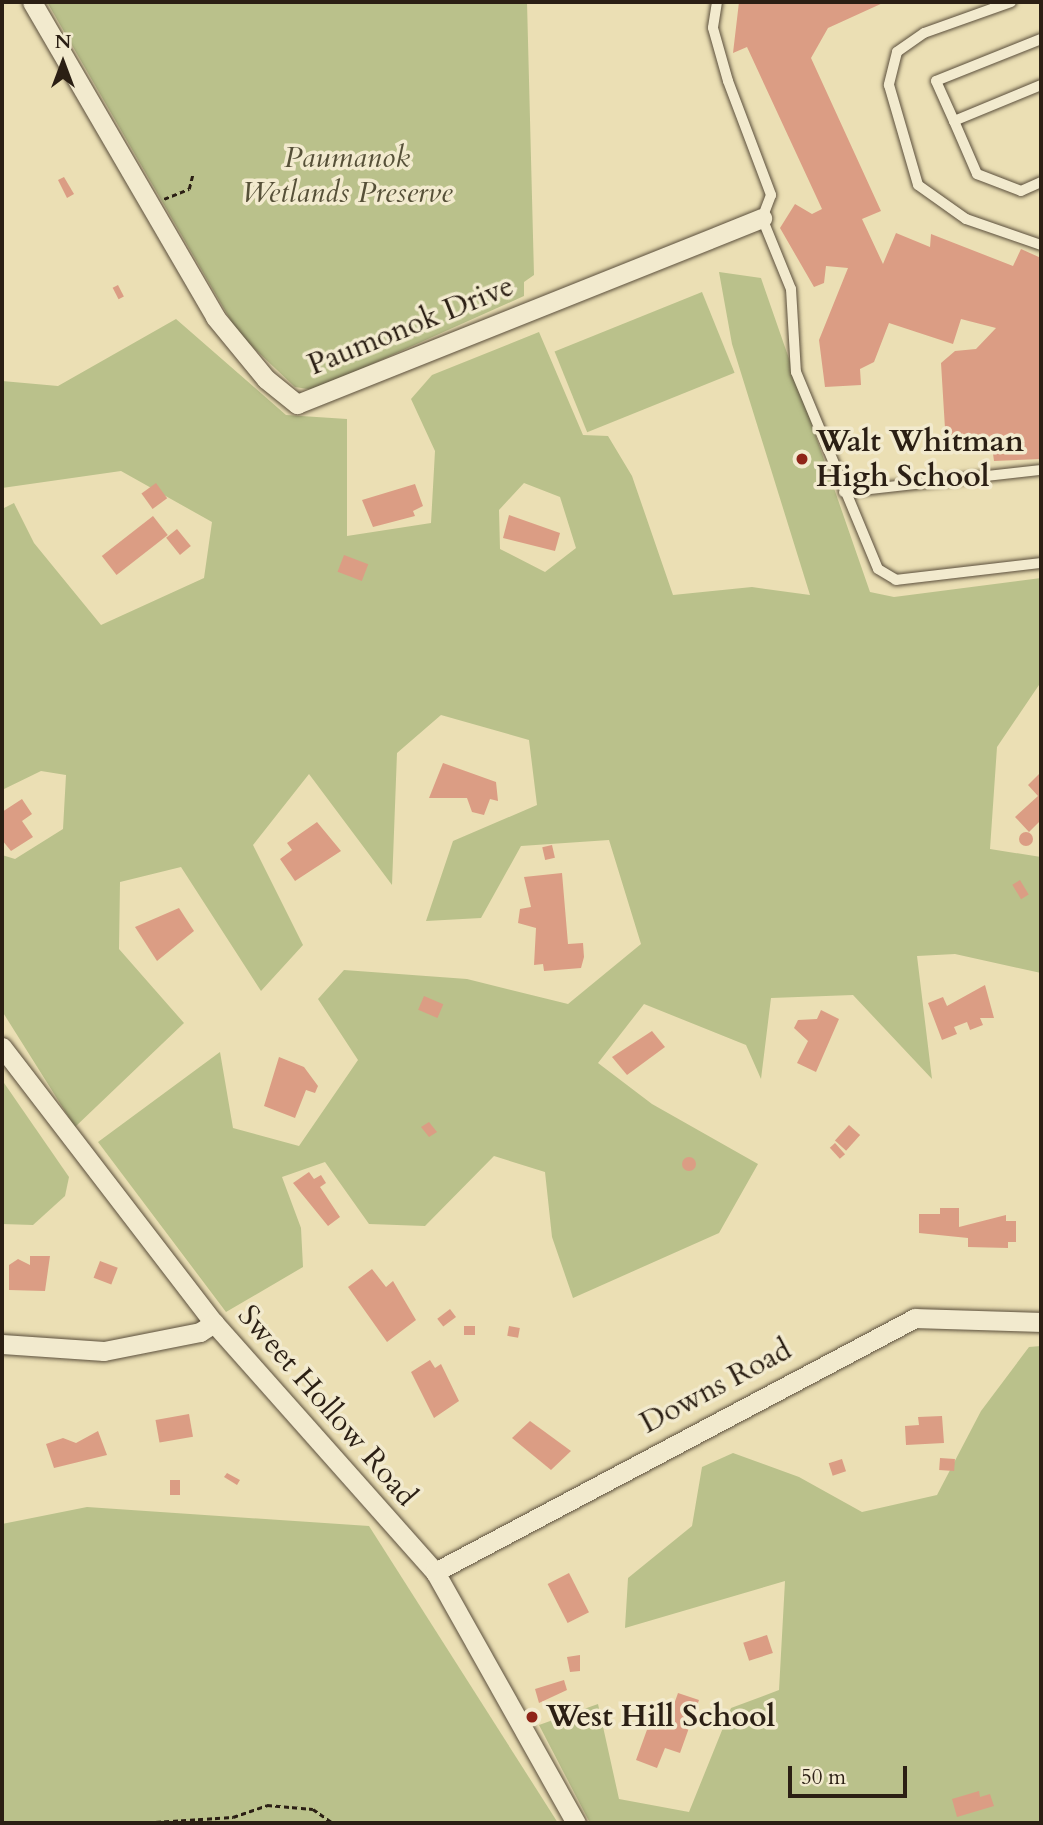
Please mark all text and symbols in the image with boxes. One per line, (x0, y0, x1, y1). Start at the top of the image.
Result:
north arrow (28, 28, 98, 98)
text: N (55, 29, 71, 55)
park label: Paumanok Wetlands Preserve (242, 140, 452, 210)
street label: Paumonok Drive (303, 268, 519, 384)
place label: Walt Whitman High School (816, 424, 1024, 494)
marker: Walt Whitman High School (794, 451, 810, 467)
street label: Sweet Hollow Road (230, 1298, 424, 1514)
street label: Downs Road (634, 1332, 798, 1442)
place label: West Hill School (546, 1699, 775, 1735)
marker: West Hill School (524, 1709, 540, 1725)
scale bar (791, 1752, 910, 1796)
text: 50 m (801, 1763, 846, 1792)

